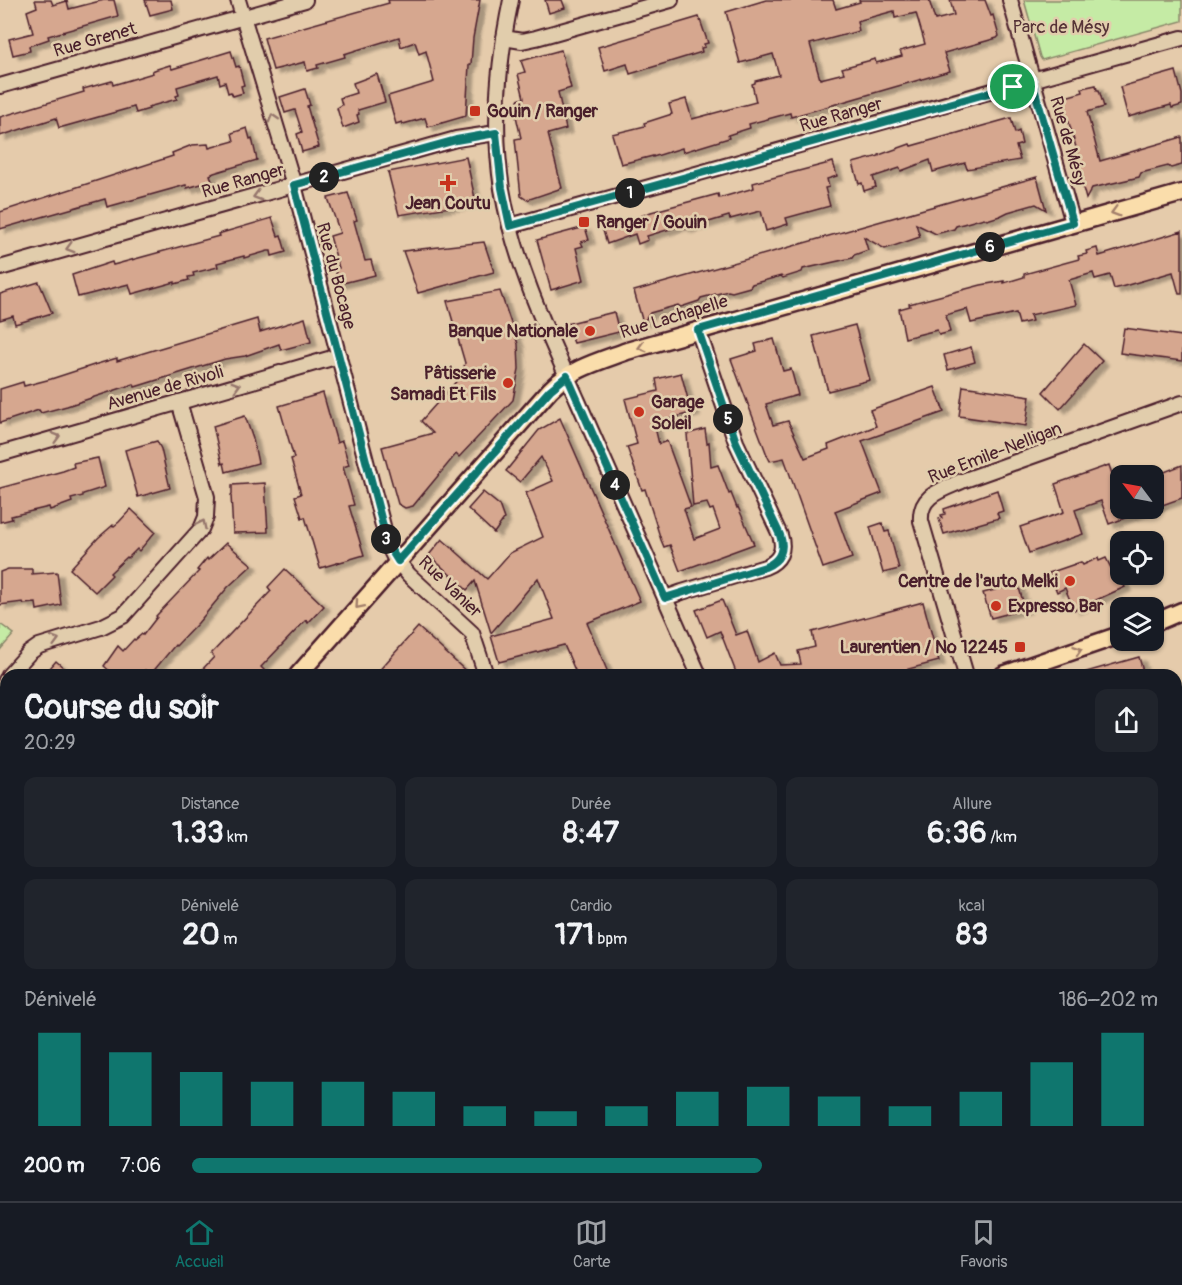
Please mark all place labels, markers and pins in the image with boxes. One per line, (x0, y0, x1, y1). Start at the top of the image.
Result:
pin (987, 61, 1038, 112)
place label: Gouin / Ranger (487, 100, 599, 123)
marker: Gouin / Ranger (468, 104, 482, 118)
pin: 2 (309, 162, 339, 192)
marker: Jean Coutu (441, 176, 455, 190)
pin: 1 (615, 178, 645, 208)
place label: Jean Coutu (405, 192, 491, 215)
place label: Ranger / Gouin (596, 211, 707, 234)
marker: Ranger / Gouin (577, 215, 591, 229)
pin: 6 (975, 232, 1005, 262)
place label: Banque Nationale (448, 320, 579, 343)
marker: Banque Nationale (583, 324, 597, 338)
place label: Pâtisserie Samadi Et Fils (390, 362, 497, 406)
marker: Pâtisserie Samadi Et Fils (501, 376, 515, 390)
place label: Garage Soleil (651, 391, 705, 435)
pin: 5 (713, 404, 743, 434)
marker: Garage Soleil (632, 405, 646, 419)
pin: 4 (600, 470, 630, 500)
pin: 3 (371, 524, 401, 554)
place label: Centre de l'auto Melki (898, 570, 1058, 593)
marker: Centre de l'auto Melki (1063, 574, 1077, 588)
place label: Expresso Bar (1008, 595, 1104, 618)
marker: Expresso Bar (989, 599, 1003, 613)
place label: Laurentien / No 12245 (840, 636, 1008, 659)
marker: Laurentien / No 12245 (1013, 640, 1027, 654)

